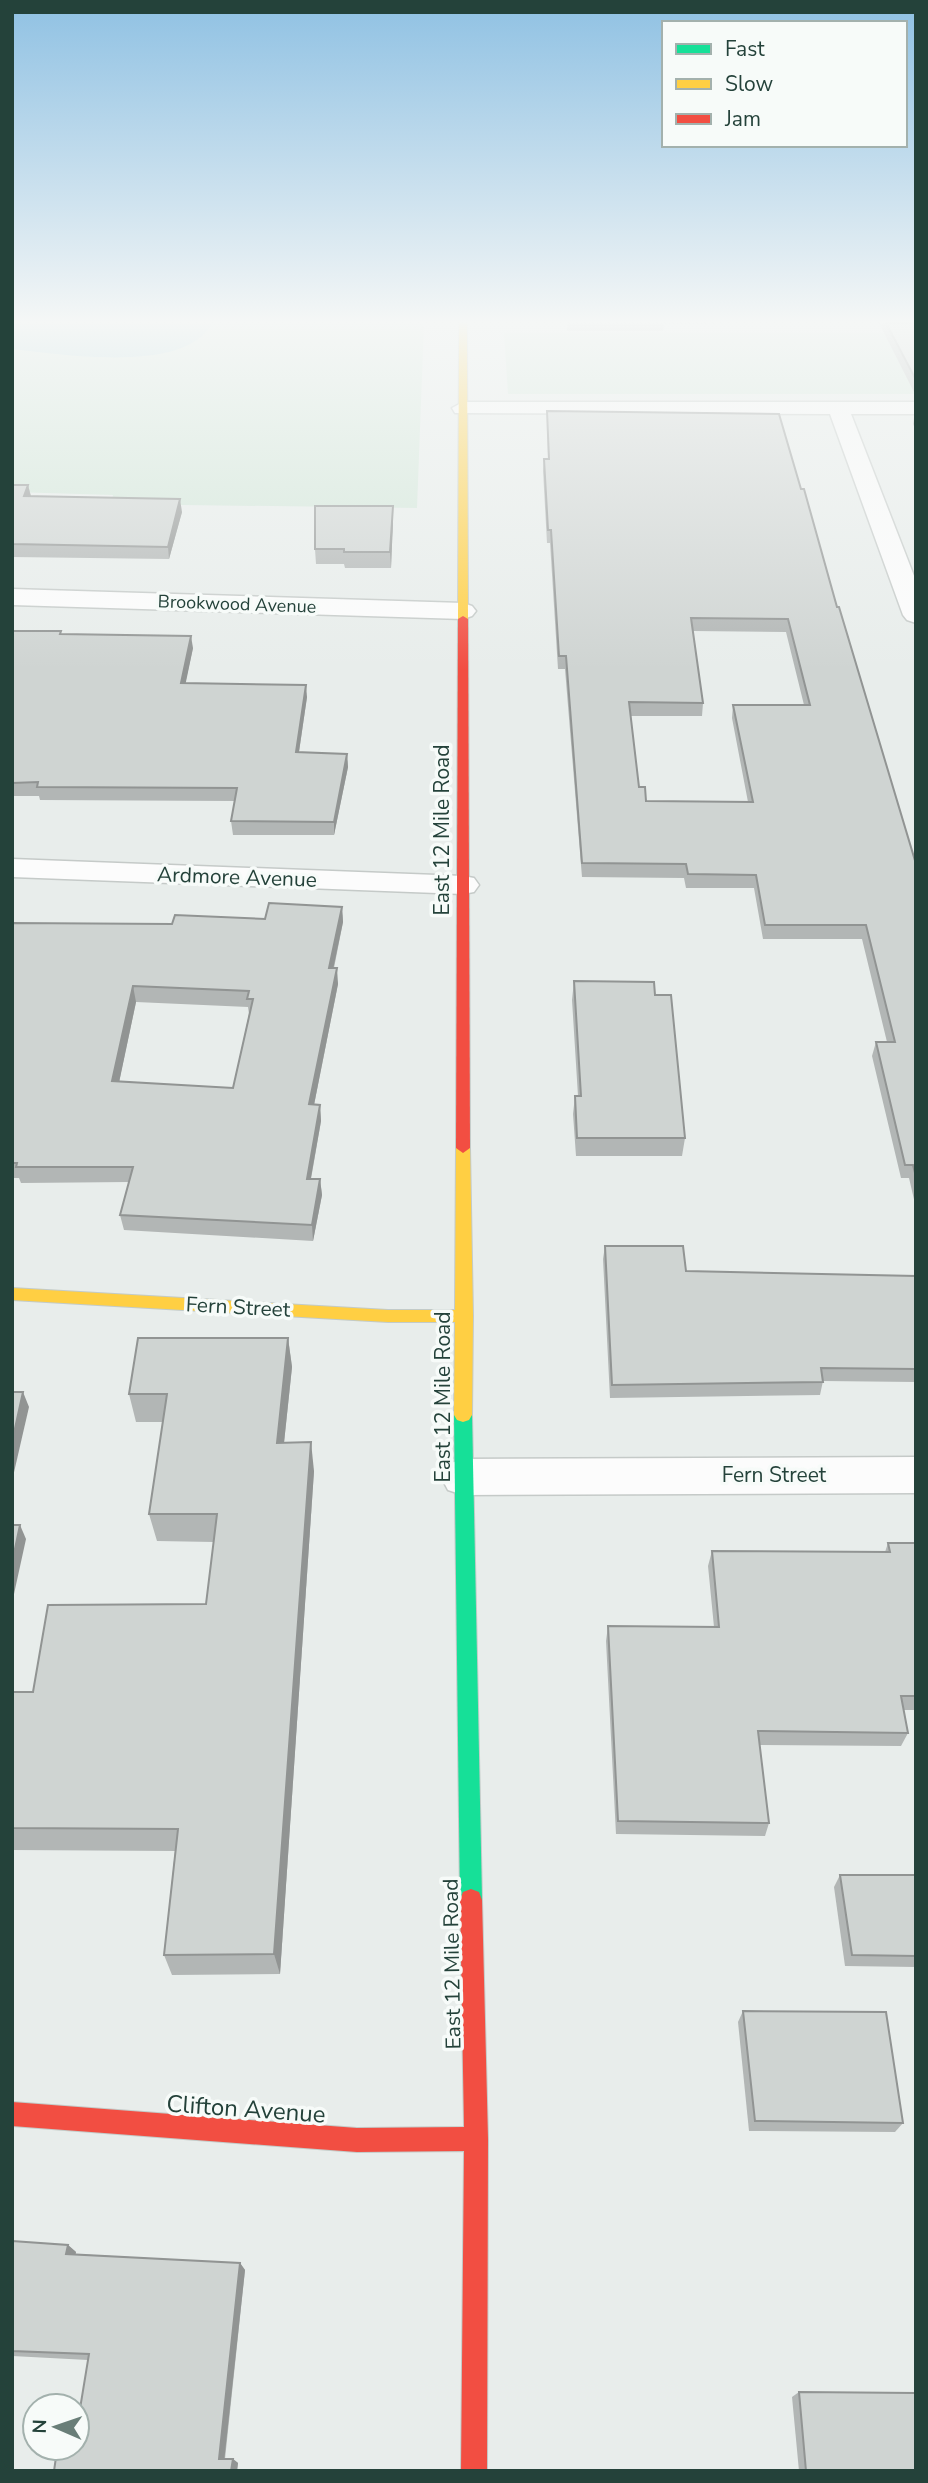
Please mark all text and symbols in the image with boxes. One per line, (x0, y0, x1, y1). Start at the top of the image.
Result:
legend (662, 21, 907, 147)
text: Fast (725, 35, 765, 63)
text: Slow (725, 70, 774, 98)
text: Jam (724, 105, 761, 133)
street label: Brookwood Avenue (157, 589, 317, 619)
street label: East 12 Mile Road (428, 745, 456, 915)
street label: Ardmore Avenue (157, 860, 317, 894)
street label: Fern Street (185, 1290, 292, 1324)
street label: East 12 Mile Road (429, 1312, 457, 1482)
street label: Fern Street (722, 1461, 827, 1489)
street label: East 12 Mile Road (437, 1878, 467, 2050)
street label: Clifton Avenue (165, 2087, 327, 2131)
north arrow (21, 2392, 91, 2462)
text: N (27, 2419, 53, 2434)

